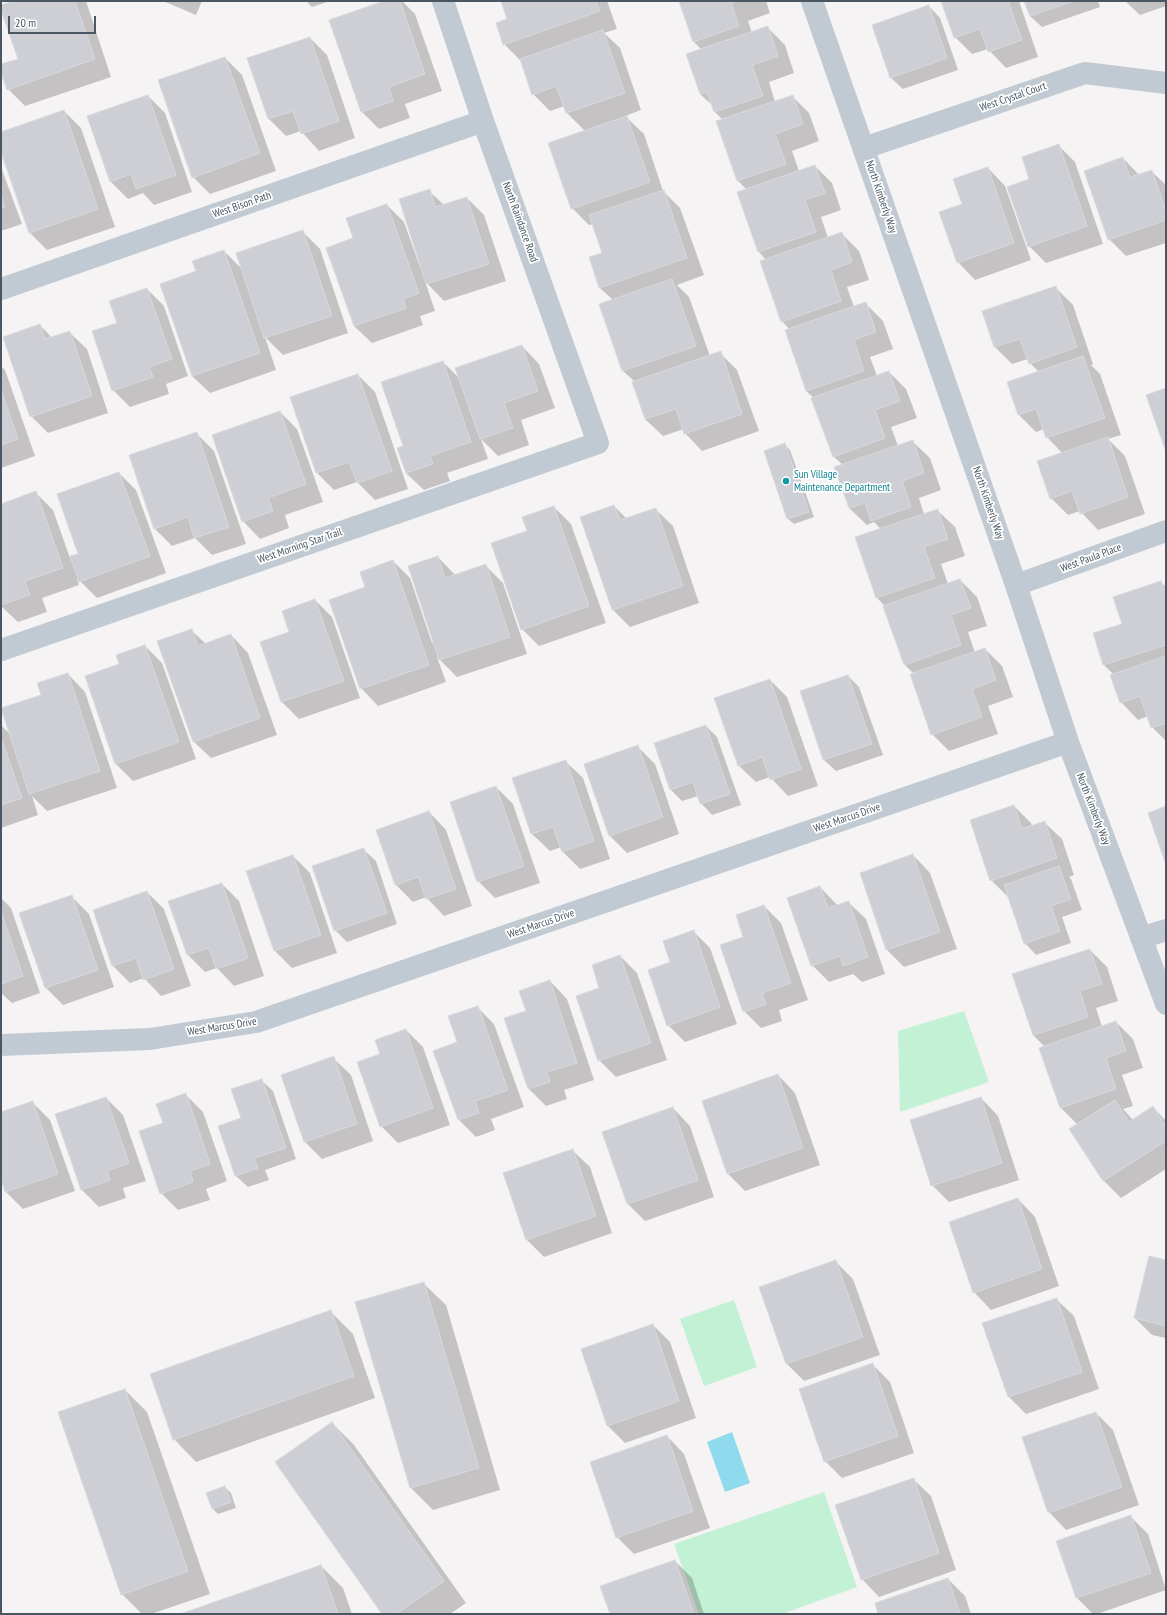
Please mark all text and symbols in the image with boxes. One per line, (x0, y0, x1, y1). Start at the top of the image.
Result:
scale bar (10, 8, 98, 34)
text: 20 m (15, 15, 36, 30)
street label: West Crystal Court (978, 79, 1048, 115)
street label: North Kimberly Way (862, 159, 900, 235)
street label: North Raindance Road (499, 180, 541, 264)
street label: West Bison Path (211, 189, 273, 221)
street label: North Kimberly Way (969, 465, 1007, 541)
place label: Sun Village Maintenance Department (794, 468, 890, 494)
marker: Sun Village Maintenance Department (781, 476, 791, 486)
street label: West Morning Star Trail (256, 525, 344, 567)
street label: West Paula Place (1059, 541, 1123, 575)
street label: North Kimberly Way (1073, 771, 1113, 847)
street label: West Marcus Drive (812, 800, 882, 836)
street label: West Marcus Drive (506, 906, 576, 942)
street label: West Marcus Drive (187, 1015, 257, 1039)

